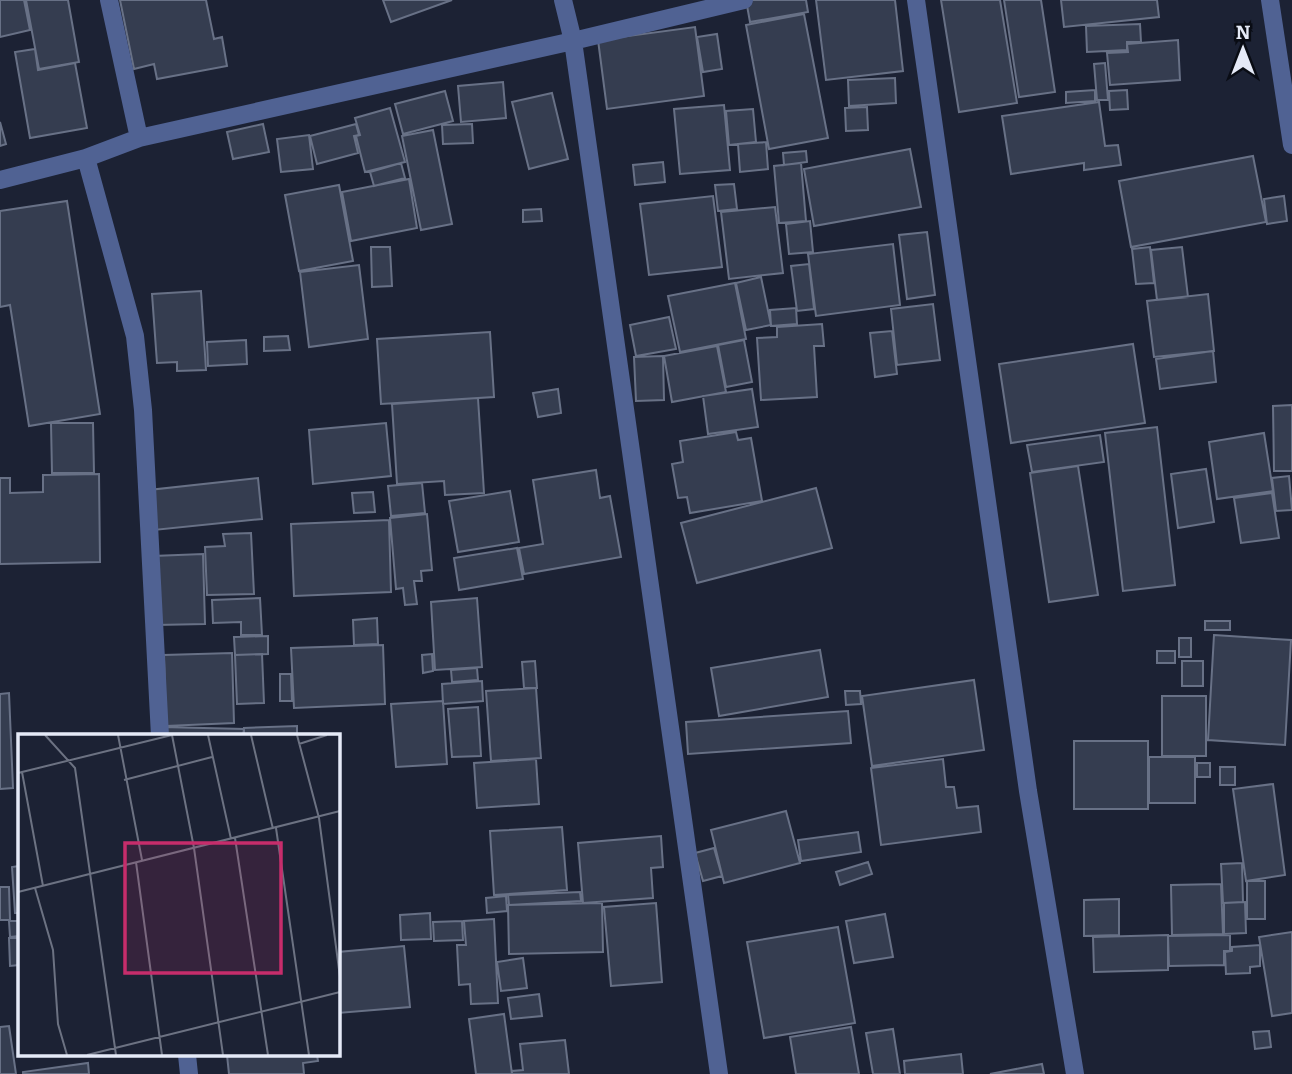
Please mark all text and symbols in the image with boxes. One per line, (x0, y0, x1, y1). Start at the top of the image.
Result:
north arrow (1208, 14, 1278, 84)
text: N (1236, 21, 1251, 44)
inset map (18, 734, 340, 1056)

